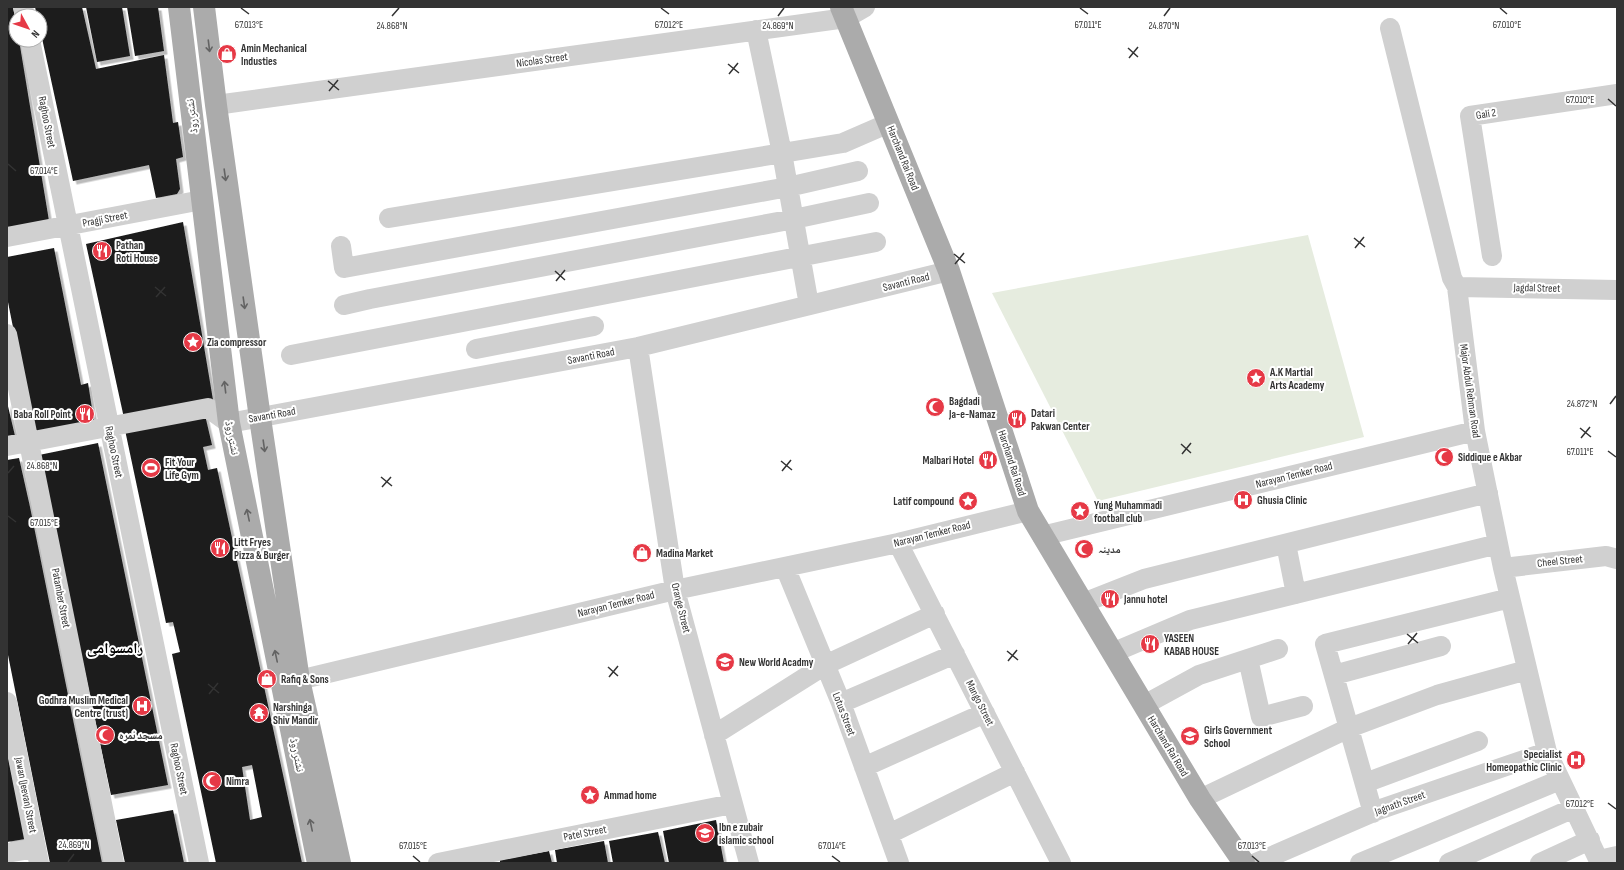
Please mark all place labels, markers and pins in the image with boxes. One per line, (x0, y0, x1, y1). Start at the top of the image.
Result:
place label: Amin Mechanical Industies (240, 42, 307, 68)
shop icon: Amin Mechanical Industies (216, 43, 238, 65)
place label: Pathan Roti House (116, 239, 158, 265)
restaurant icon: Pathan Roti House (91, 240, 113, 262)
place icon: Zia compressor (182, 331, 204, 353)
place label: Zia compressor (207, 336, 267, 349)
place label: A.K Martial Arts Academy (1269, 366, 1325, 392)
place icon: A.K Martial Arts Academy (1245, 367, 1267, 389)
place label: Bagdadi Ja-e-Namaz (948, 395, 996, 421)
mosque icon: Bagdadi Ja-e-Namaz (924, 396, 946, 418)
restaurant icon: Baba Roll Point (74, 403, 96, 425)
place label: Datari Pakwan Center (1031, 407, 1090, 433)
place label: Baba Roll Point (13, 408, 71, 421)
restaurant icon: Datari Pakwan Center (1006, 408, 1028, 430)
mosque icon: Siddique e Akbar (1433, 446, 1455, 468)
restaurant icon: Malbari Hotel (977, 449, 999, 471)
place label: Siddique e Akbar (1458, 451, 1523, 464)
place label: Malbari Hotel (923, 454, 974, 467)
place label: Fit Your Life Gym (165, 456, 199, 482)
sports icon: Fit Your Life Gym (140, 457, 162, 479)
hospital icon: Ghusia Clinic (1232, 489, 1254, 511)
place icon: Latif compound (957, 490, 979, 512)
place label: Ghusia Clinic (1257, 494, 1308, 507)
place label: Latif compound (893, 495, 954, 508)
place label: Yung Muhammadi football club (1094, 499, 1162, 525)
place icon: Yung Muhammadi football club (1069, 500, 1091, 522)
place label: Litt Fryes Pizza & Burger (234, 536, 290, 562)
restaurant icon: Litt Fryes Pizza & Burger (209, 537, 231, 559)
mosque icon: مدینہ (1073, 538, 1095, 560)
shop icon: Madina Market (631, 542, 653, 564)
place label: مدینہ (1098, 543, 1121, 556)
place label: Madina Market (656, 547, 714, 560)
restaurant icon: Jannu hotel (1099, 588, 1121, 610)
place label: Jannu hotel (1123, 593, 1167, 606)
place label: YASEEN KABAB HOUSE (1164, 632, 1219, 658)
restaurant icon: YASEEN KABAB HOUSE (1139, 633, 1161, 655)
school or university icon: New World Acadmy (714, 651, 736, 673)
place label: New World Acadmy (739, 656, 814, 669)
shop icon: Rafiq & Sons (256, 668, 278, 690)
place label: Rafiq & Sons (281, 673, 329, 686)
place label: Godhra Muslim Medical Centre (trust) (39, 694, 128, 720)
hospital icon: Godhra Muslim Medical Centre (trust) (131, 695, 153, 717)
place label: Narshinga Shiv Mandir (273, 701, 319, 727)
temple icon: Narshinga Shiv Mandir (248, 702, 270, 724)
mosque icon: مسجد نمرہ (94, 724, 116, 746)
place label: Girls Government School (1204, 724, 1273, 750)
school or university icon: Girls Government School (1179, 725, 1201, 747)
place label: مسجد نمرہ (119, 729, 163, 742)
place label: Specialist Homeopathic Clinic (1486, 748, 1562, 774)
hospital icon: Specialist Homeopathic Clinic (1565, 749, 1587, 771)
mosque icon: Nimra (201, 770, 223, 792)
place label: Nimra (226, 775, 250, 788)
place icon: Ammad home (579, 784, 601, 806)
place label: Ammad home (603, 789, 657, 802)
place label: Ibn e zubair islamic school (719, 821, 774, 847)
school or university icon: Ibn e zubair islamic school (694, 822, 716, 844)

